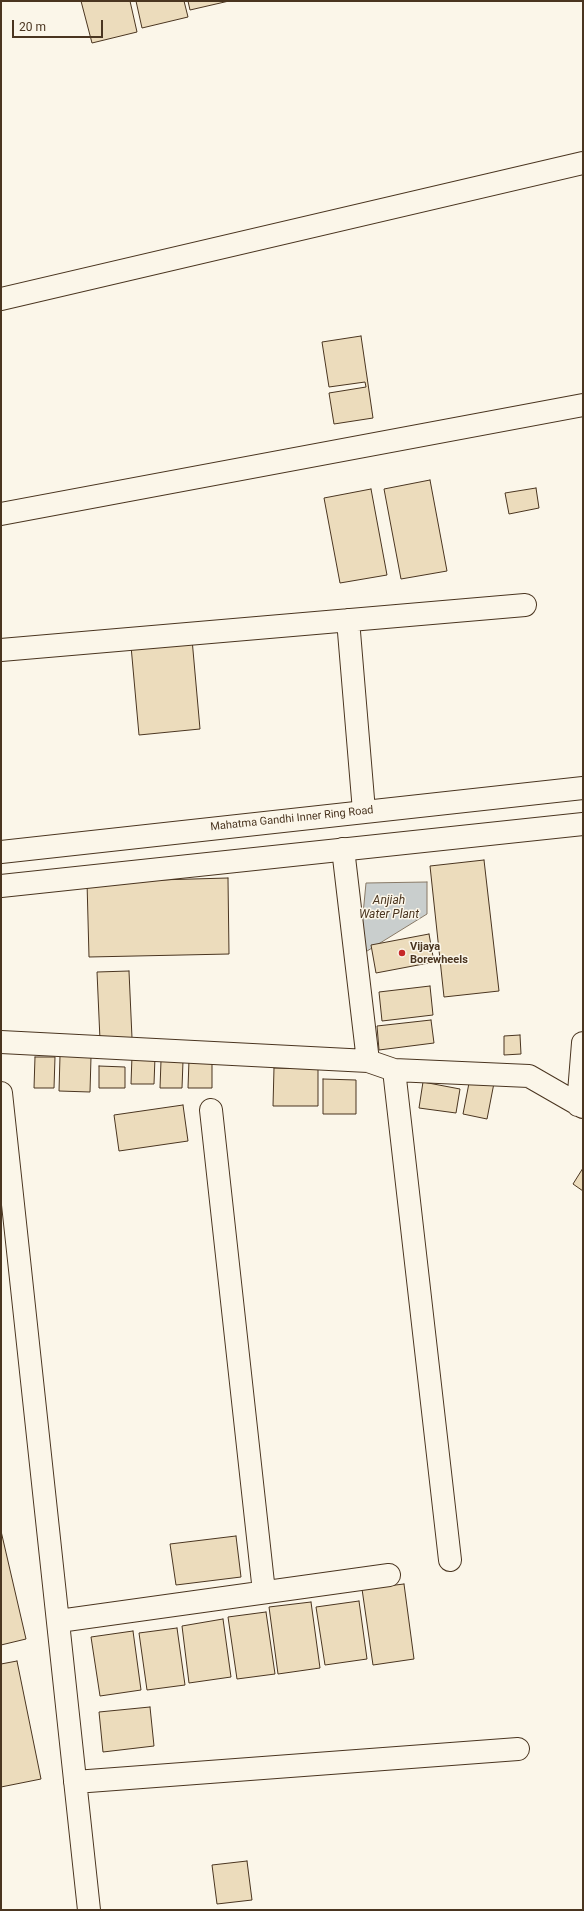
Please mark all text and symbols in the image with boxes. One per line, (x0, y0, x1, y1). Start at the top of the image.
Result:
scale bar (14, 12, 105, 38)
text: 20 m (19, 20, 46, 34)
street label: Mahatma Gandhi Inner Ring Road (210, 804, 374, 834)
water label: Anjiah Water Plant (359, 894, 419, 922)
place label: Vijaya Borewheels (410, 940, 468, 966)
marker: Vijaya Borewheels (397, 948, 407, 958)

